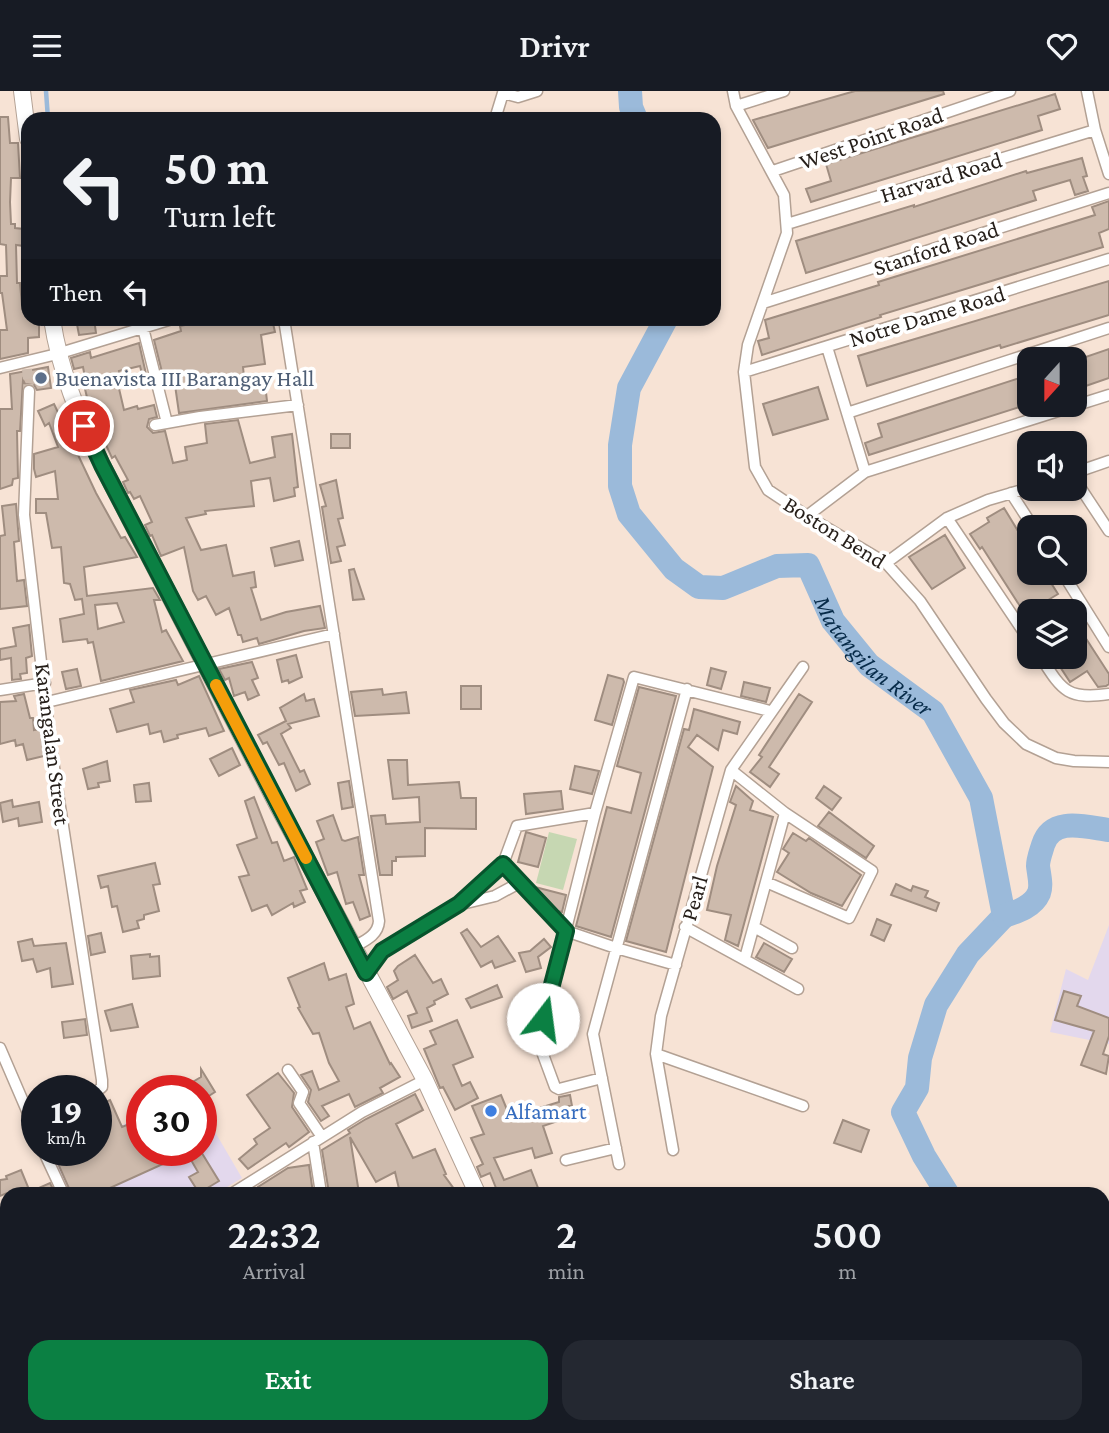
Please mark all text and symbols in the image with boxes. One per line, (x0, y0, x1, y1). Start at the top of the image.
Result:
icon: menu (28, 27, 66, 65)
icon: heart (1043, 27, 1081, 65)
text: Drivr (519, 28, 590, 64)
street label: West Point Road (796, 101, 946, 175)
icon: left (49, 140, 140, 231)
text: 50 m (164, 140, 269, 195)
street label: Harvard Road (877, 146, 1005, 208)
text: Turn left (164, 198, 275, 234)
street label: Stanford Road (870, 216, 1002, 280)
icon: left (117, 273, 155, 311)
text: Then (49, 278, 103, 307)
street label: Notre Dame Road (846, 280, 1008, 352)
north arrow (1017, 347, 1087, 417)
map controls (1017, 347, 1087, 669)
place label: Buenavista III Barangay Hall (55, 365, 314, 391)
marker: Buenavista III Barangay Hall (33, 370, 49, 386)
pin (54, 396, 114, 456)
icon: arrive (65, 407, 103, 445)
button: sound (1017, 431, 1087, 501)
street label: Boston Bend (779, 490, 891, 574)
button: search (1017, 515, 1087, 585)
water label: Matangilan River (809, 590, 939, 721)
button: layers (1017, 599, 1087, 669)
street label: Karangalan Street (30, 661, 76, 827)
street label: Pearl (675, 872, 713, 924)
position arrow (506, 982, 580, 1056)
speed limit sign: 30 (126, 1075, 217, 1166)
text: 19 (50, 1092, 83, 1131)
place label: Alfamart (505, 1098, 587, 1124)
marker: Alfamart (483, 1103, 499, 1119)
text: km/h (47, 1128, 86, 1148)
text: 22:32 (228, 1210, 321, 1257)
text: 2 (556, 1210, 577, 1257)
text: 500 (813, 1210, 882, 1257)
text: Arrival (243, 1258, 305, 1284)
text: min (548, 1258, 585, 1284)
text: m (838, 1258, 857, 1284)
button: Exit (28, 1340, 548, 1420)
button: Share (562, 1340, 1082, 1420)

